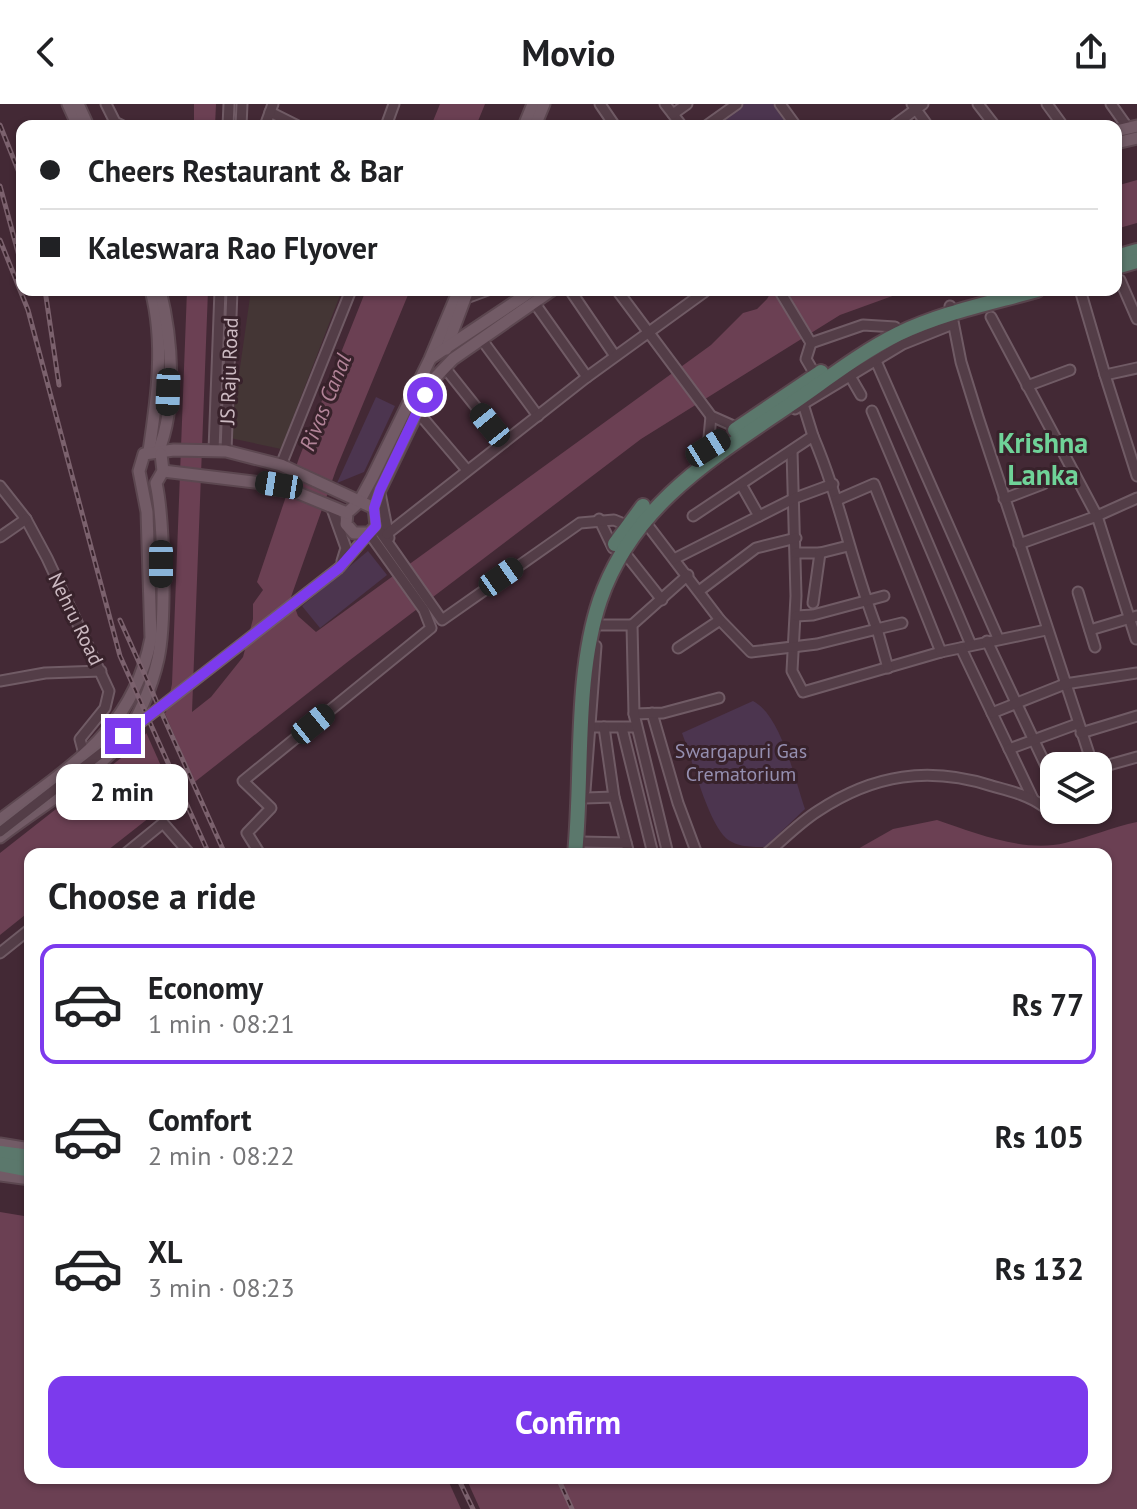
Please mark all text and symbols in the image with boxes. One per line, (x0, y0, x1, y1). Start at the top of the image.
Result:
text: Movio (522, 29, 615, 76)
icon: back (24, 30, 68, 74)
icon: share (1069, 30, 1113, 74)
text: Cheers Restaurant & Bar (88, 151, 403, 190)
text: Kaleswara Rao Flyover (88, 228, 378, 267)
street label: JS Raju Road (214, 317, 244, 426)
water label: Rivas Canal (293, 349, 357, 455)
car (155, 368, 181, 416)
route start (407, 377, 443, 413)
car (466, 399, 514, 451)
district label: Krishna Lanka (998, 424, 1088, 493)
car (681, 425, 735, 471)
car (253, 469, 305, 501)
car (149, 540, 173, 588)
car (474, 553, 528, 601)
street label: Nehru Road (42, 568, 110, 670)
car (287, 700, 339, 748)
route end (105, 718, 141, 754)
park label: Swargapuri Gas Crematorium (675, 738, 807, 787)
map controls (1040, 752, 1112, 824)
button: layers (1040, 752, 1112, 824)
callout: 2 min (57, 764, 189, 820)
text: 2 min (90, 775, 154, 808)
text: Choose a ride (48, 872, 256, 919)
icon: car (52, 968, 124, 1040)
text: Economy (148, 968, 263, 1007)
text: Rs 77 (1012, 985, 1084, 1024)
text: 1 min · 08:21 (148, 1007, 295, 1040)
icon: car (52, 1100, 124, 1172)
text: Comfort (148, 1100, 251, 1139)
text: Rs 105 (995, 1117, 1084, 1156)
text: 2 min · 08:22 (148, 1139, 295, 1172)
icon: car (52, 1232, 124, 1304)
text: XL (148, 1232, 182, 1271)
text: Rs 132 (995, 1249, 1084, 1288)
text: 3 min · 08:23 (148, 1271, 295, 1304)
button: Confirm (48, 1376, 1088, 1468)

